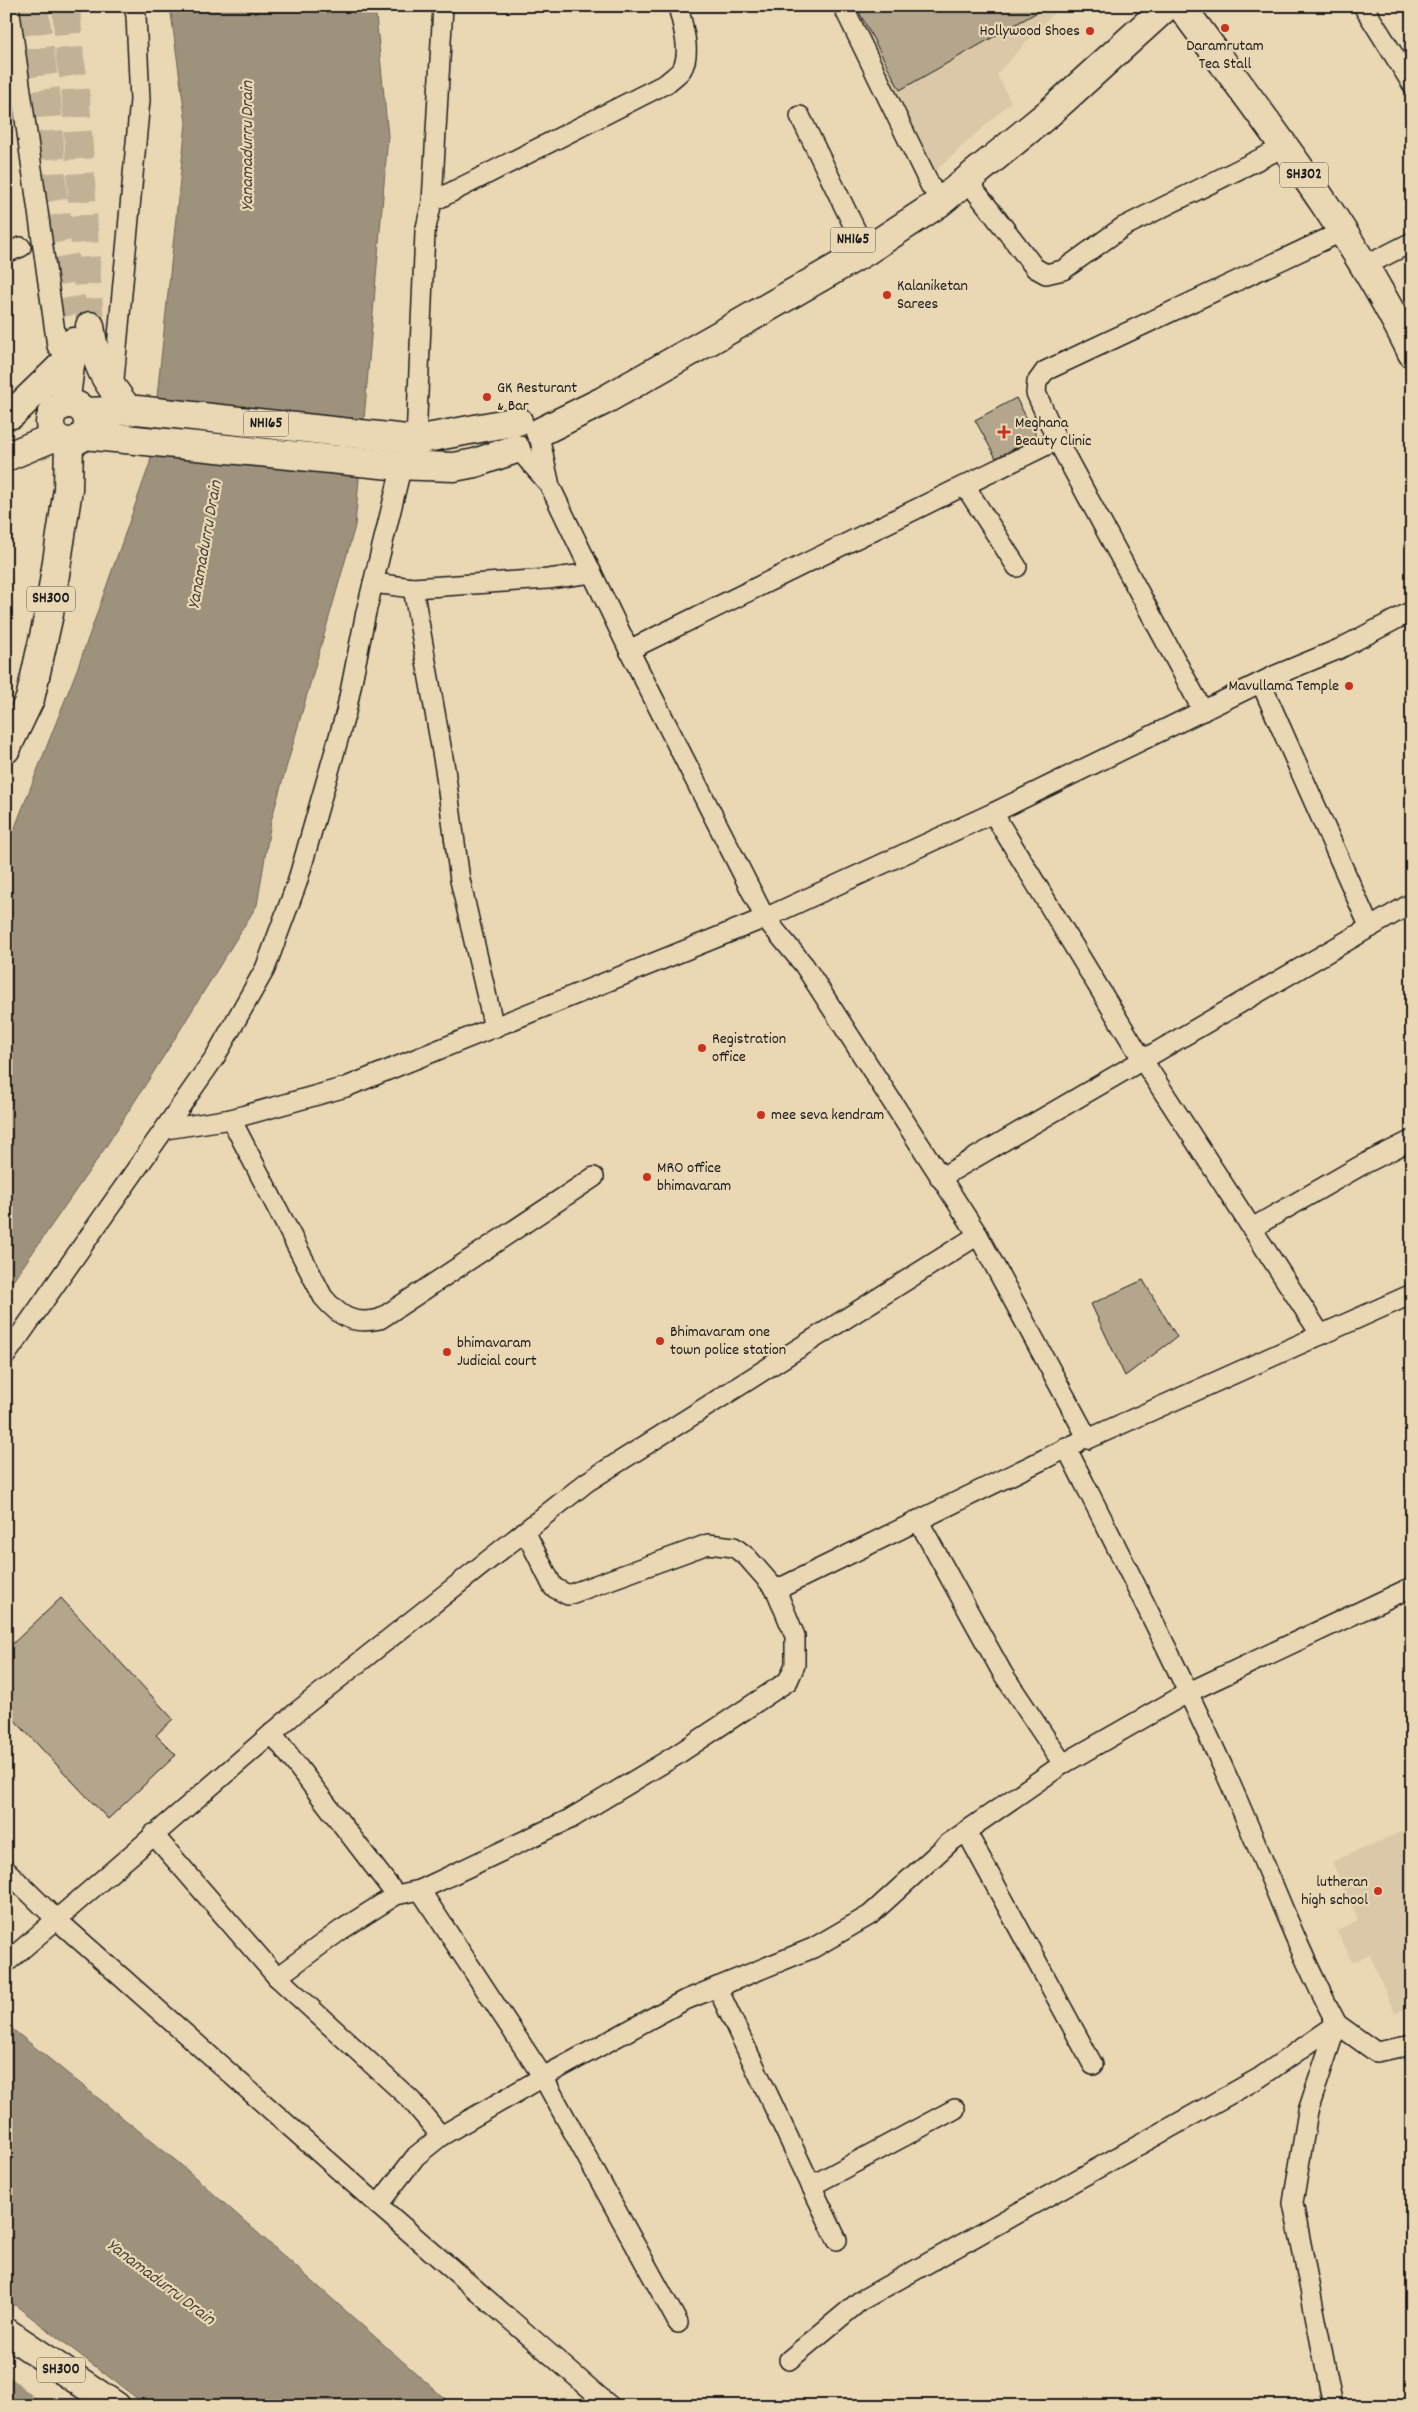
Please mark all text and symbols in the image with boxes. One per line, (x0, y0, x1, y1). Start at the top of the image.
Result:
place label: Hollywood Shoes (980, 20, 1080, 43)
marker: Daramrutam Tea Stall (1219, 22, 1231, 34)
marker: Hollywood Shoes (1084, 25, 1096, 37)
place label: Daramrutam Tea Stall (1186, 35, 1264, 76)
water label: Yanamadurru Drain (236, 80, 261, 211)
road number: SH302 (1280, 162, 1328, 188)
road number: NH165 (830, 228, 876, 252)
place label: Kalaniketan Sarees (897, 275, 968, 316)
marker: Kalaniketan Sarees (881, 289, 893, 301)
place label: GK Resturant & Bar (497, 377, 577, 418)
marker: GK Resturant & Bar (481, 391, 493, 403)
road number: NH165 (244, 412, 288, 436)
place label: Meghana Beauty Clinic (1015, 412, 1091, 453)
marker: Meghana Beauty Clinic (997, 425, 1011, 439)
water label: Yanamadurru Drain (182, 478, 230, 611)
road number: SH300 (27, 586, 75, 612)
place label: Mavullama Temple (1229, 675, 1339, 698)
marker: Mavullama Temple (1343, 680, 1355, 692)
place label: Registration office (712, 1028, 786, 1069)
marker: Registration office (696, 1042, 708, 1054)
place label: mee seva kendram (771, 1104, 884, 1127)
marker: mee seva kendram (755, 1109, 767, 1121)
place label: MRO office bhimavaram (657, 1157, 731, 1198)
marker: MRO office bhimavaram (641, 1171, 653, 1183)
place label: Bhimavaram one town police station (670, 1321, 786, 1362)
place label: bhimavaram Judicial court (457, 1332, 537, 1373)
marker: Bhimavaram one town police station (654, 1335, 666, 1347)
marker: bhimavaram Judicial court (441, 1346, 453, 1358)
place label: lutheran high school (1301, 1871, 1368, 1912)
marker: lutheran high school (1372, 1885, 1384, 1897)
water label: Yanamadurru Drain (101, 2234, 220, 2333)
road number: SH300 (37, 2358, 85, 2382)

